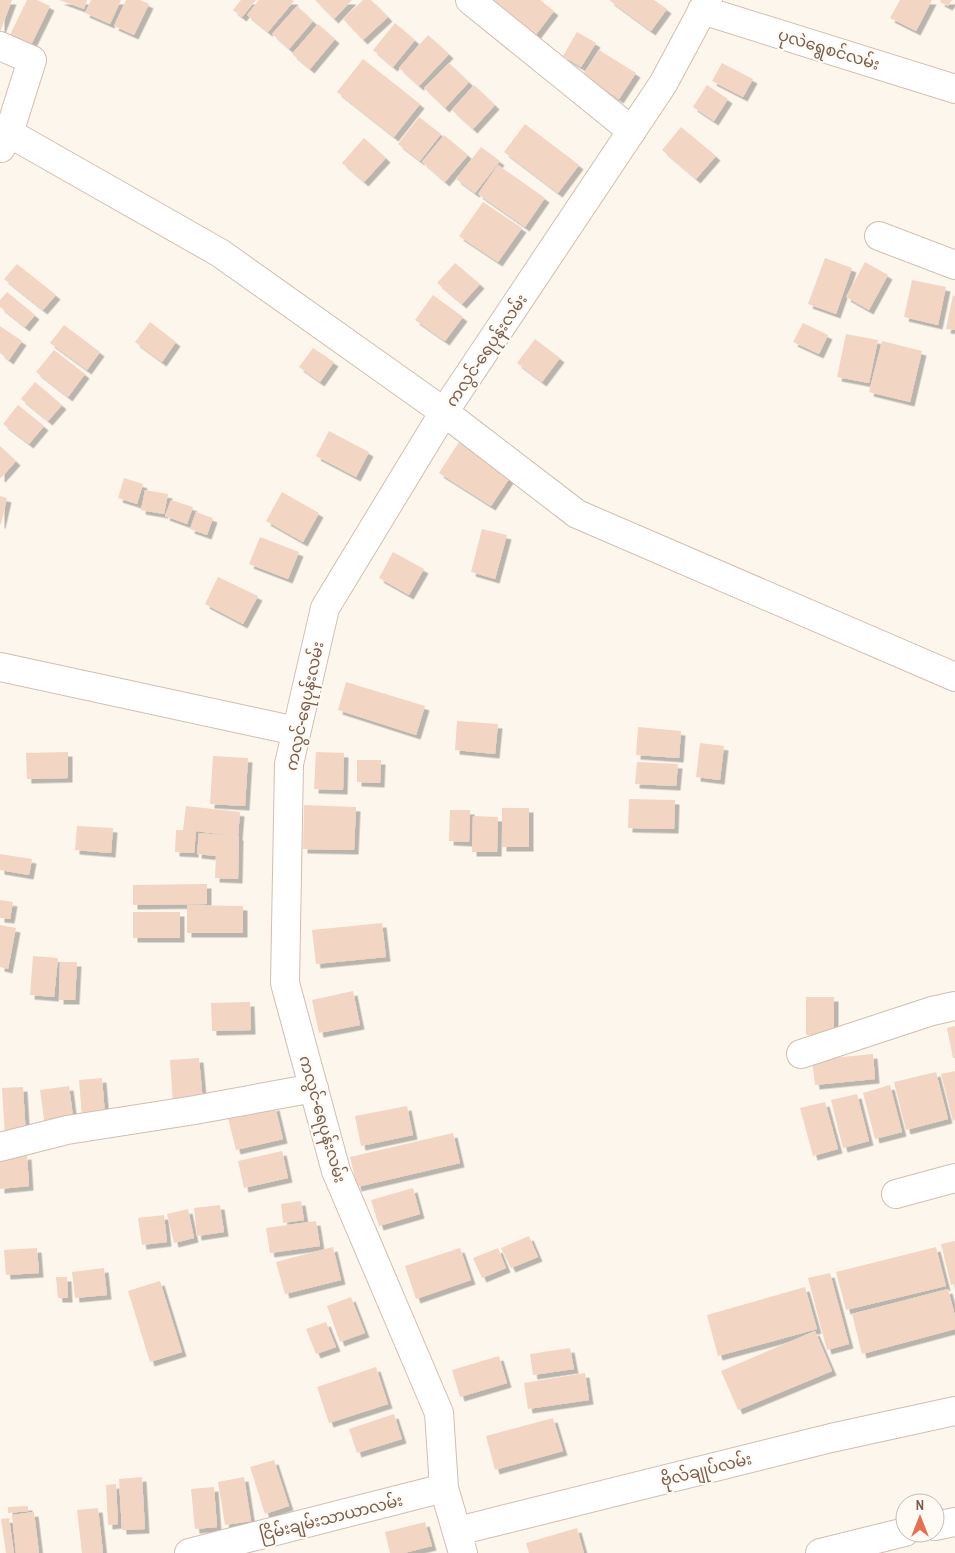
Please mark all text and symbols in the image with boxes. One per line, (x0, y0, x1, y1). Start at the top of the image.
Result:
street label: ပုလဲရွေစင်လမ်း (774, 23, 883, 79)
street label: ကလွင်-ရေပုန်းလမ်း (440, 289, 535, 413)
street label: ကလွင်-ရေပုန်းလမ်း (280, 639, 332, 773)
street label: ကလွင်-ရေပုန်းလမ်း (290, 1053, 352, 1186)
street label: ဗိုလ်ချုပ်လမ်း (658, 1447, 755, 1495)
street label: ငြိမ်းချမ်းသာယာလမ်း (257, 1489, 406, 1548)
north arrow (895, 1493, 945, 1543)
text: N (916, 1496, 924, 1514)

